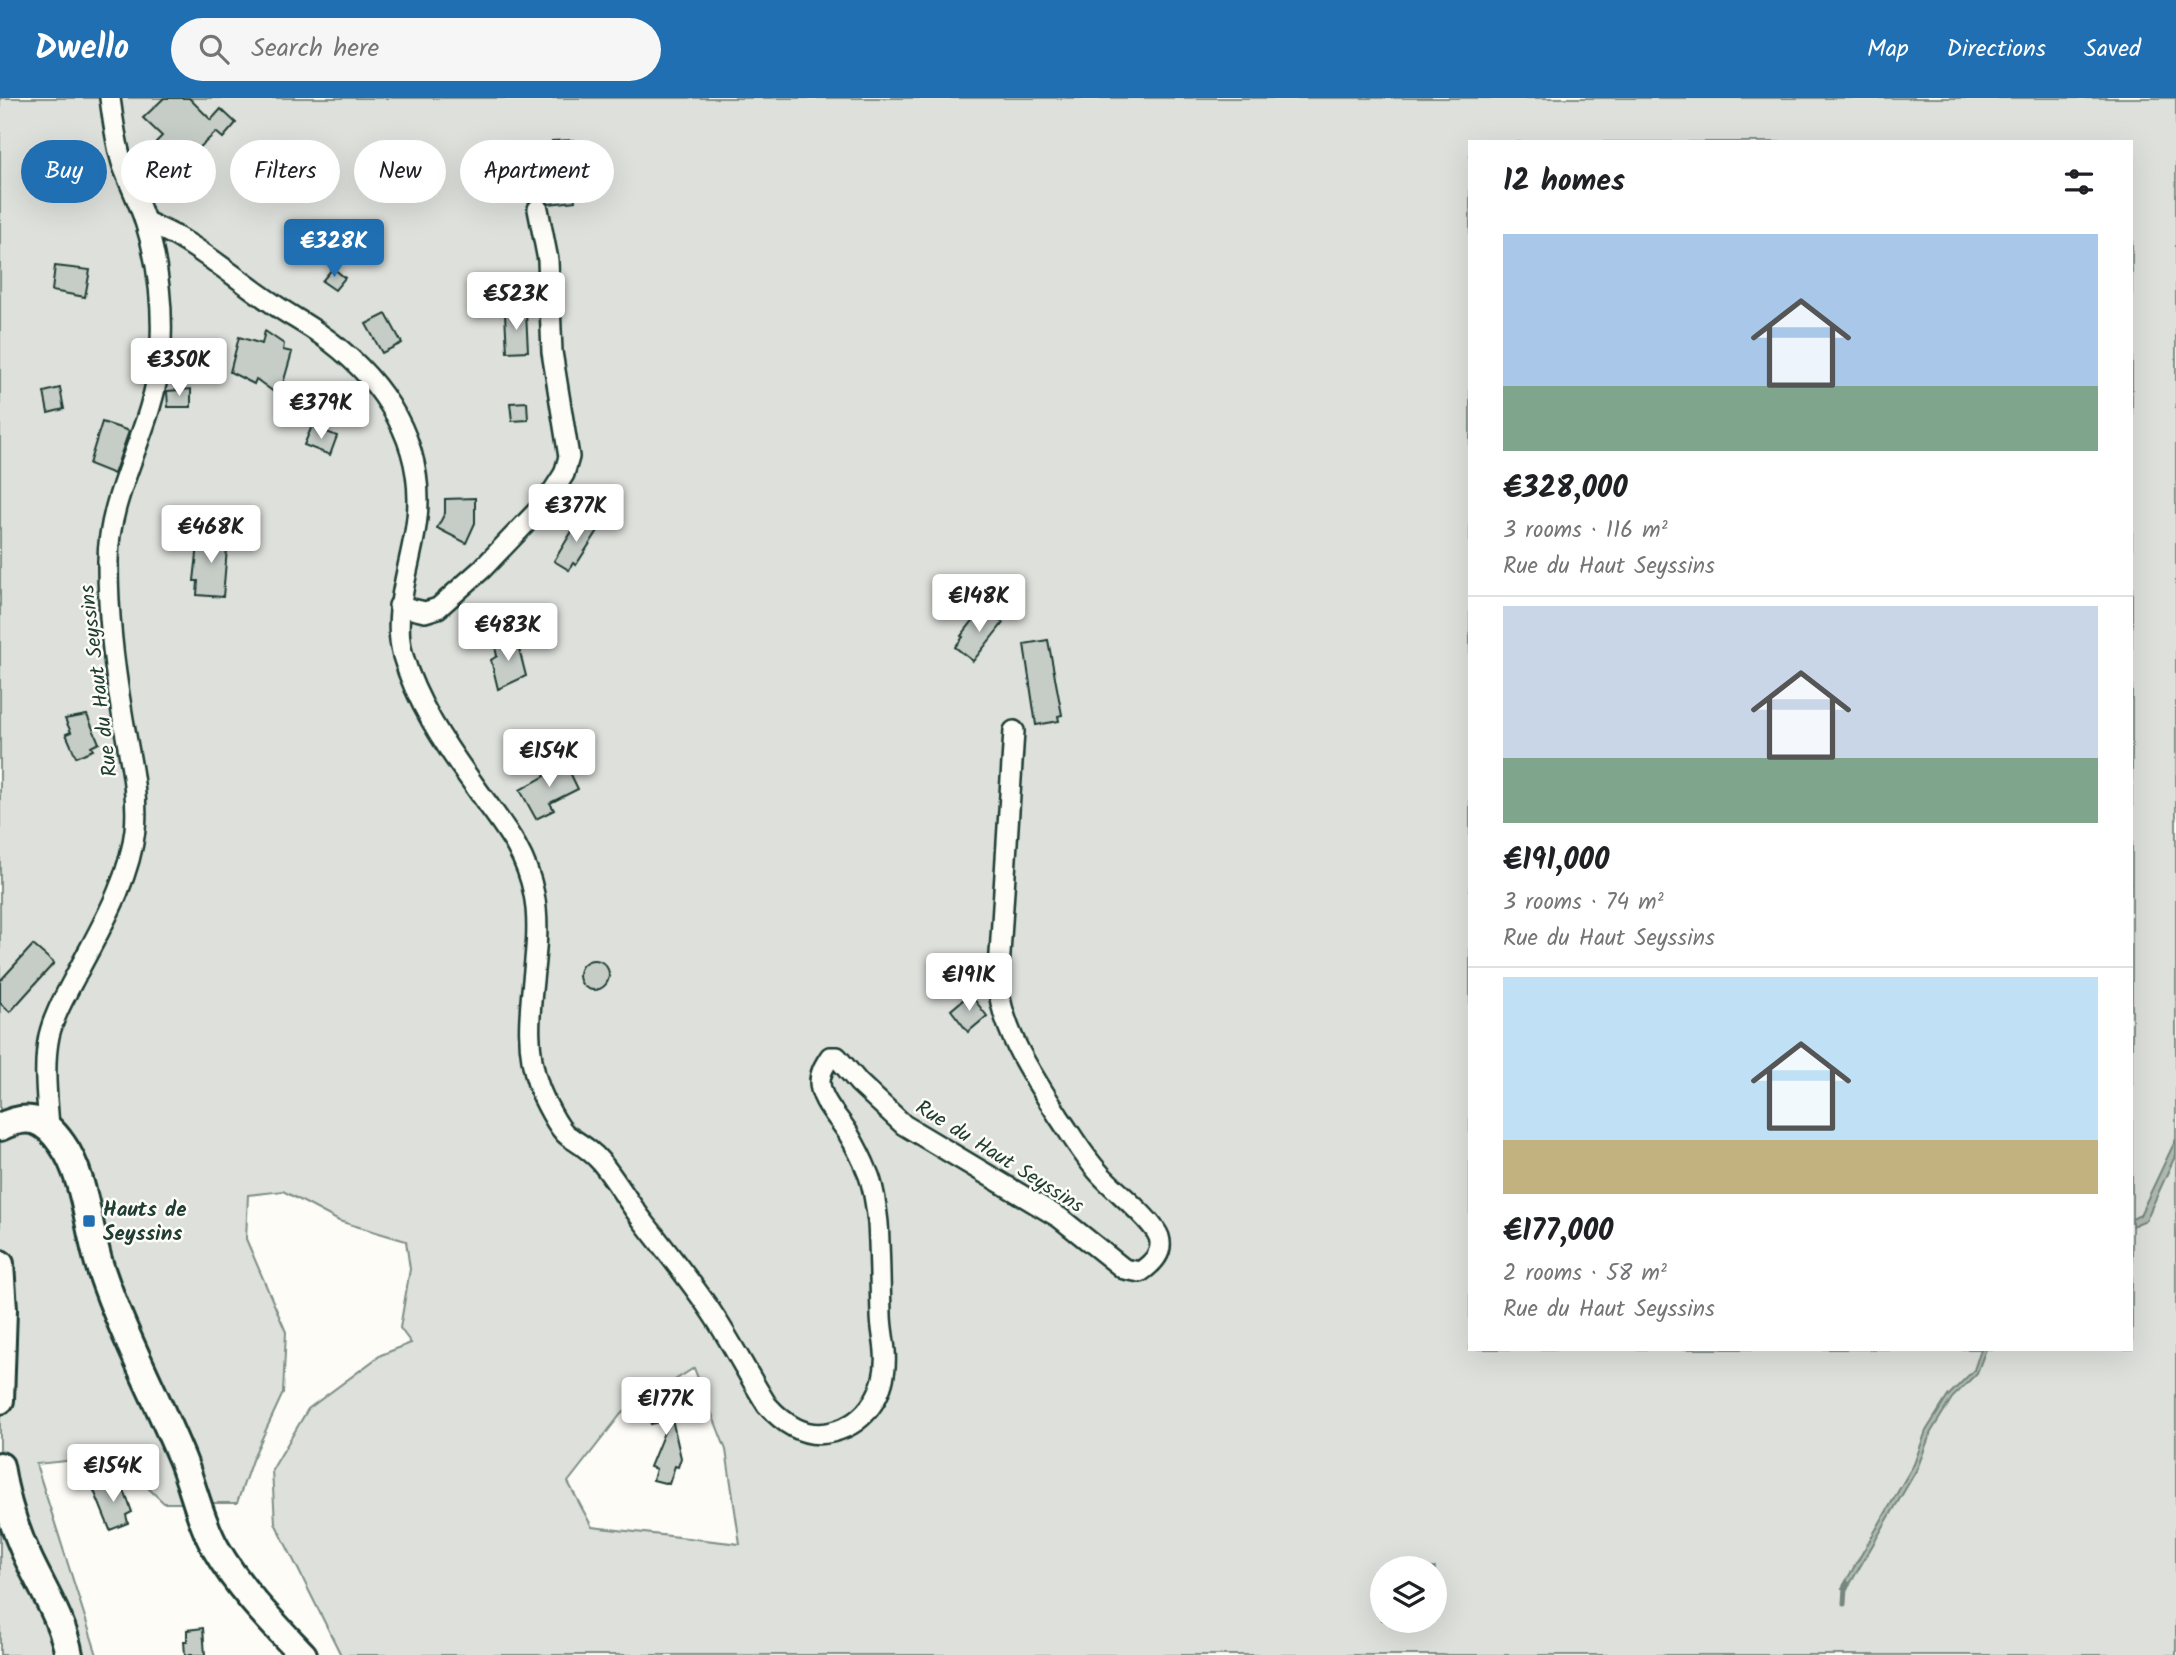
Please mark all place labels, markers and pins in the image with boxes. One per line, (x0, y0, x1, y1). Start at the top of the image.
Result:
pin: €328K (285, 220, 383, 279)
pin: €523K (467, 272, 565, 332)
pin: €350K (130, 338, 228, 398)
pin: €379K (272, 382, 370, 441)
pin: €377K (527, 484, 625, 544)
pin: €468K (162, 505, 260, 565)
pin: €148K (930, 574, 1028, 634)
pin: €483K (459, 603, 557, 663)
pin: €154K (500, 730, 598, 789)
pin: €191K (920, 954, 1018, 1013)
place label: Hauts de Seyssins (103, 1194, 187, 1251)
marker: Hauts de Seyssins (81, 1213, 97, 1229)
pin: €177K (617, 1378, 715, 1437)
pin: €154K (64, 1444, 162, 1504)

